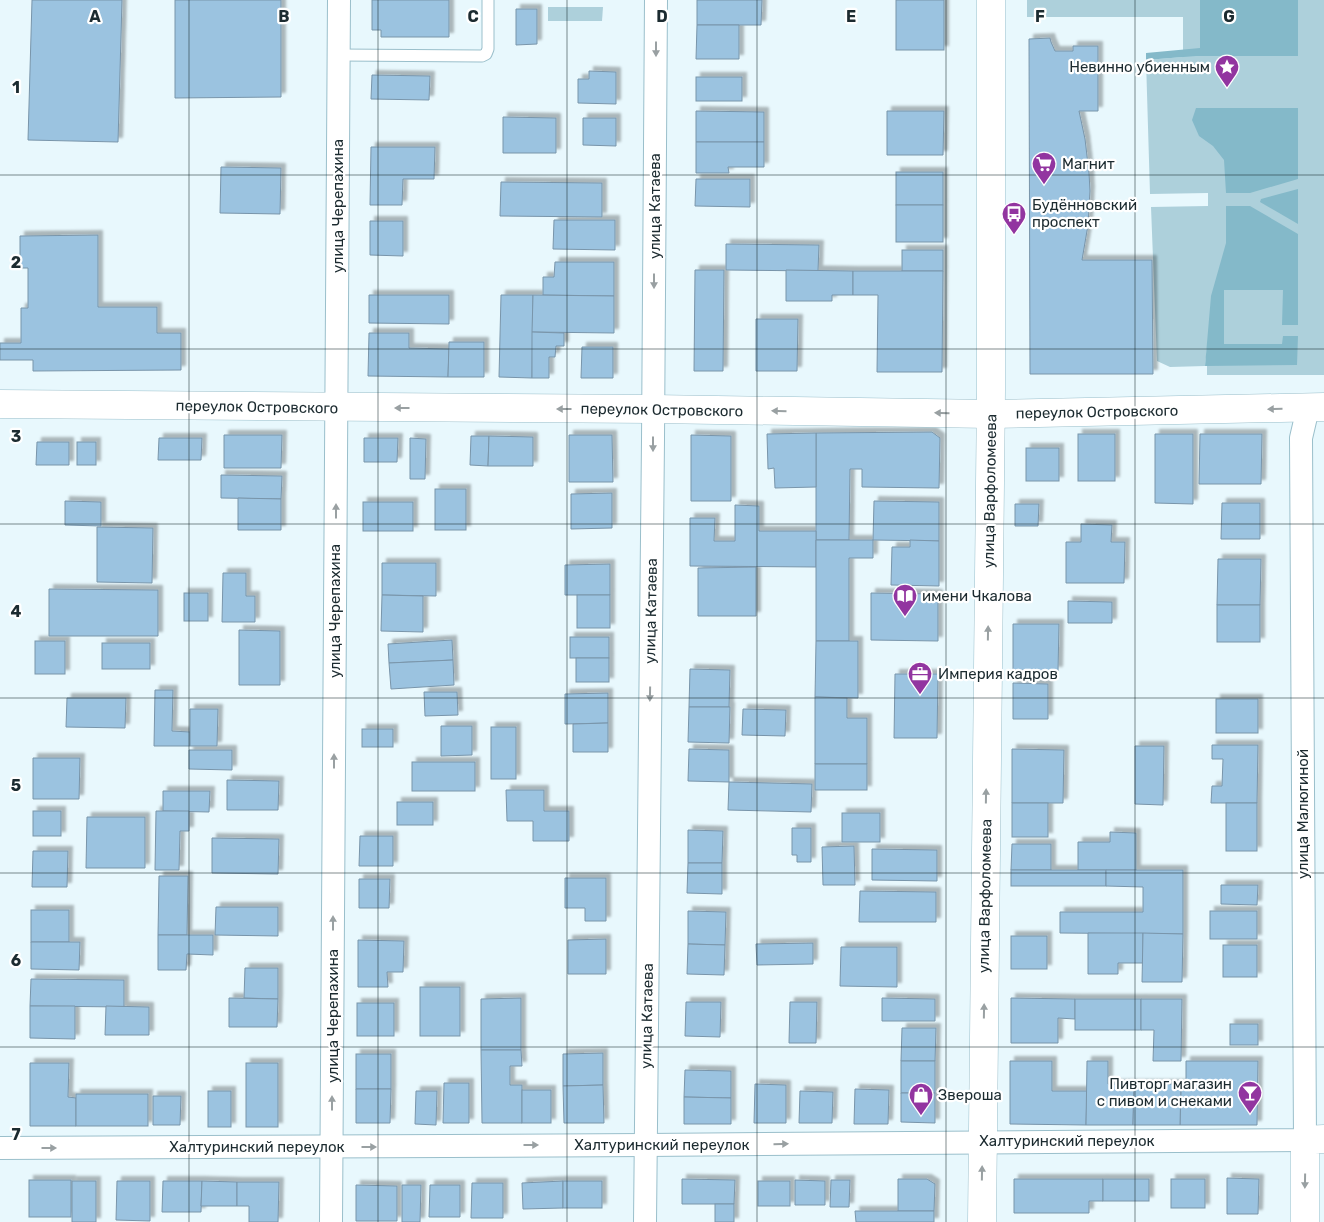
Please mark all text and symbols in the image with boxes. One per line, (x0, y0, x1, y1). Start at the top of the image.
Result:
text: A (89, 7, 101, 26)
text: B (278, 7, 290, 26)
text: C (467, 7, 479, 26)
text: D (656, 7, 668, 26)
text: E (846, 7, 856, 26)
text: F (1035, 7, 1045, 26)
text: G (1223, 7, 1235, 26)
one-way arrow (652, 41, 660, 57)
place icon: Невинно убиенным (1214, 54, 1240, 88)
place label: Невинно убиенным (1069, 58, 1210, 76)
text: 1 (12, 78, 20, 97)
street label: улица Черепахина (329, 139, 347, 273)
supermarket icon: Магнит (1031, 151, 1057, 185)
street label: улица Катаева (646, 153, 664, 259)
place label: Магнит (1062, 155, 1115, 173)
place label: Будённовский проспект (1032, 196, 1137, 231)
bus stop icon: Будённовский проспект (1001, 201, 1027, 235)
text: 2 (11, 253, 21, 272)
one-way arrow (650, 273, 658, 289)
street label: переулок Островского (176, 397, 338, 417)
street label: переулок Островского (581, 400, 743, 420)
street label: переулок Островского (1016, 402, 1178, 422)
one-way arrow (394, 404, 410, 412)
one-way arrow (556, 405, 572, 413)
one-way arrow (1267, 405, 1283, 413)
one-way arrow (771, 407, 787, 415)
one-way arrow (934, 409, 950, 417)
street label: улица Варфоломеева (980, 414, 1000, 568)
text: 3 (11, 427, 21, 446)
one-way arrow (649, 436, 657, 452)
one-way arrow (332, 503, 340, 519)
street label: улица Черепахина (326, 544, 344, 678)
street label: улица Катаева (641, 558, 661, 664)
library icon: имени Чкалова (892, 583, 918, 617)
place label: имени Чкалова (922, 587, 1032, 605)
text: 4 (11, 602, 22, 621)
one-way arrow (984, 625, 992, 641)
office icon: Империя кадров (907, 661, 933, 695)
place label: Империя кадров (938, 665, 1058, 683)
one-way arrow (646, 686, 654, 702)
street label: улица Малюгиной (1294, 749, 1312, 879)
one-way arrow (331, 753, 339, 769)
text: 5 (11, 776, 21, 795)
one-way arrow (983, 788, 991, 804)
street label: улица Варфоломеева (975, 819, 995, 973)
one-way arrow (330, 915, 338, 931)
street label: улица Черепахина (324, 949, 342, 1083)
text: 6 (11, 951, 21, 970)
street label: улица Катаева (637, 963, 657, 1069)
one-way arrow (980, 1003, 988, 1019)
place label: Пивторг магазин с пивом и снеками (1097, 1075, 1232, 1110)
bar icon: Пивторг магазин с пивом и снеками (1237, 1080, 1263, 1114)
shop icon: Звероша (908, 1082, 934, 1116)
place label: Звероша (938, 1086, 1002, 1104)
one-way arrow (328, 1095, 336, 1111)
text: 7 (11, 1125, 21, 1144)
street label: Халтуринский переулок (979, 1132, 1155, 1150)
street label: Халтуринский переулок (574, 1136, 750, 1154)
street label: Халтуринский переулок (169, 1138, 345, 1156)
one-way arrow (773, 1140, 789, 1148)
one-way arrow (523, 1141, 539, 1149)
one-way arrow (361, 1143, 377, 1151)
one-way arrow (41, 1144, 57, 1152)
one-way arrow (978, 1165, 986, 1181)
one-way arrow (1301, 1173, 1309, 1189)

